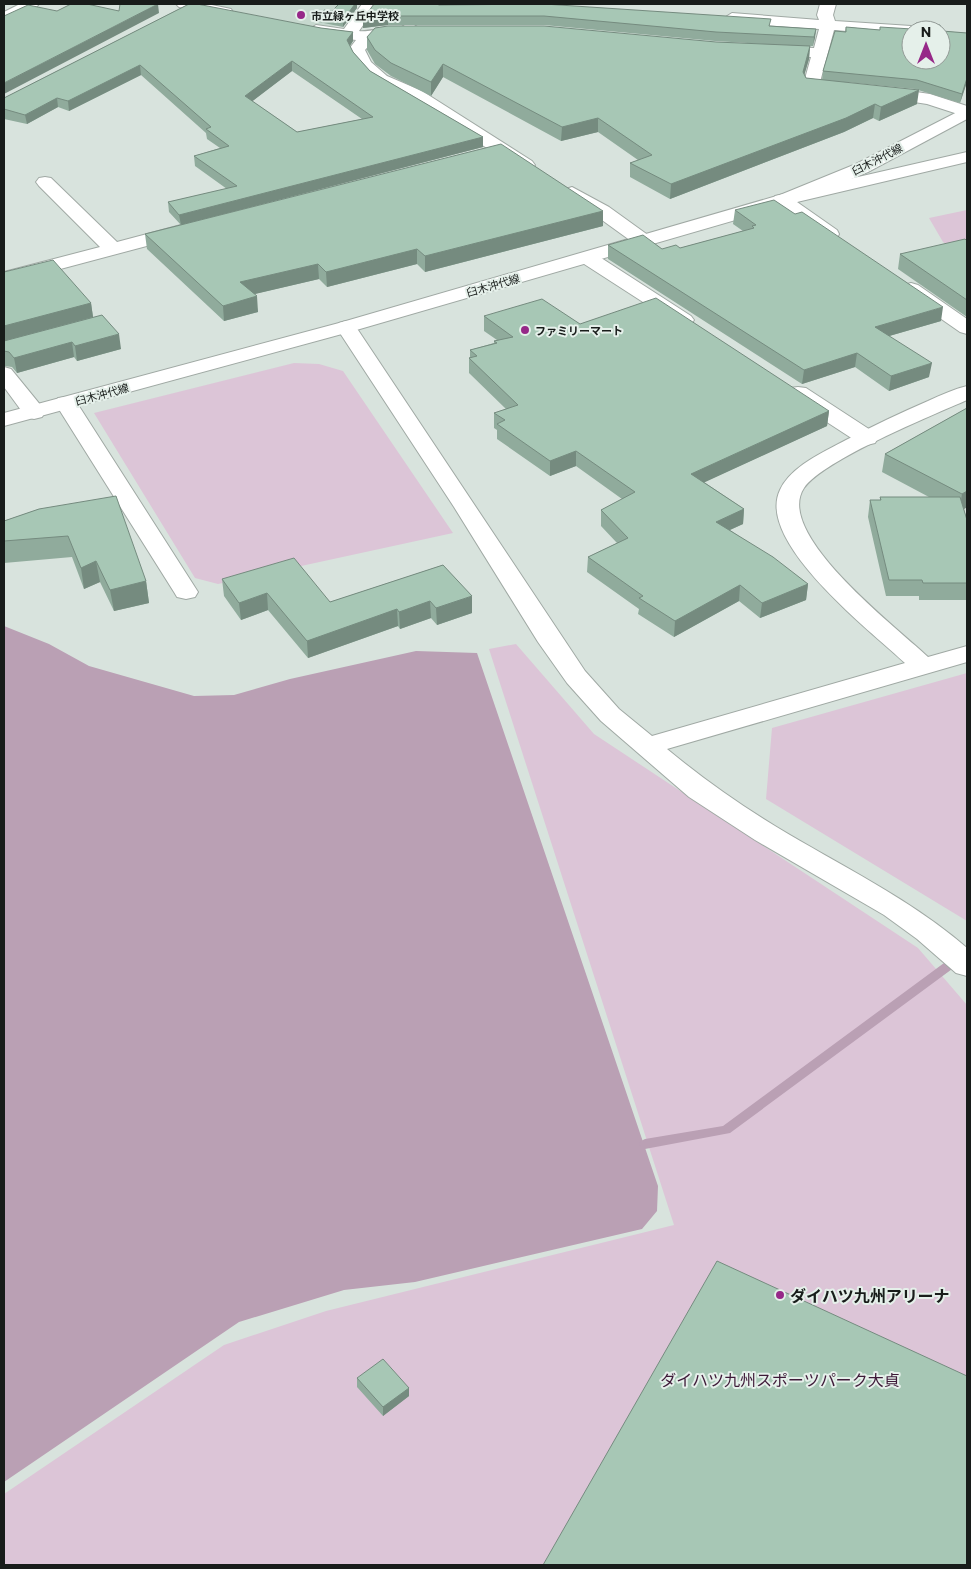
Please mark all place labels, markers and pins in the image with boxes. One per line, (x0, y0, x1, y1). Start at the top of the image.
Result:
marker: 市立緑ヶ丘中学校 (295, 9, 307, 21)
place label: 市立緑ヶ丘中学校 (311, 9, 399, 22)
marker: ファミリーマート (519, 324, 531, 336)
place label: ファミリーマート (535, 324, 623, 337)
place label: ダイハツ九州アリーナ (790, 1286, 950, 1305)
marker: ダイハツ九州アリーナ (774, 1289, 786, 1301)

